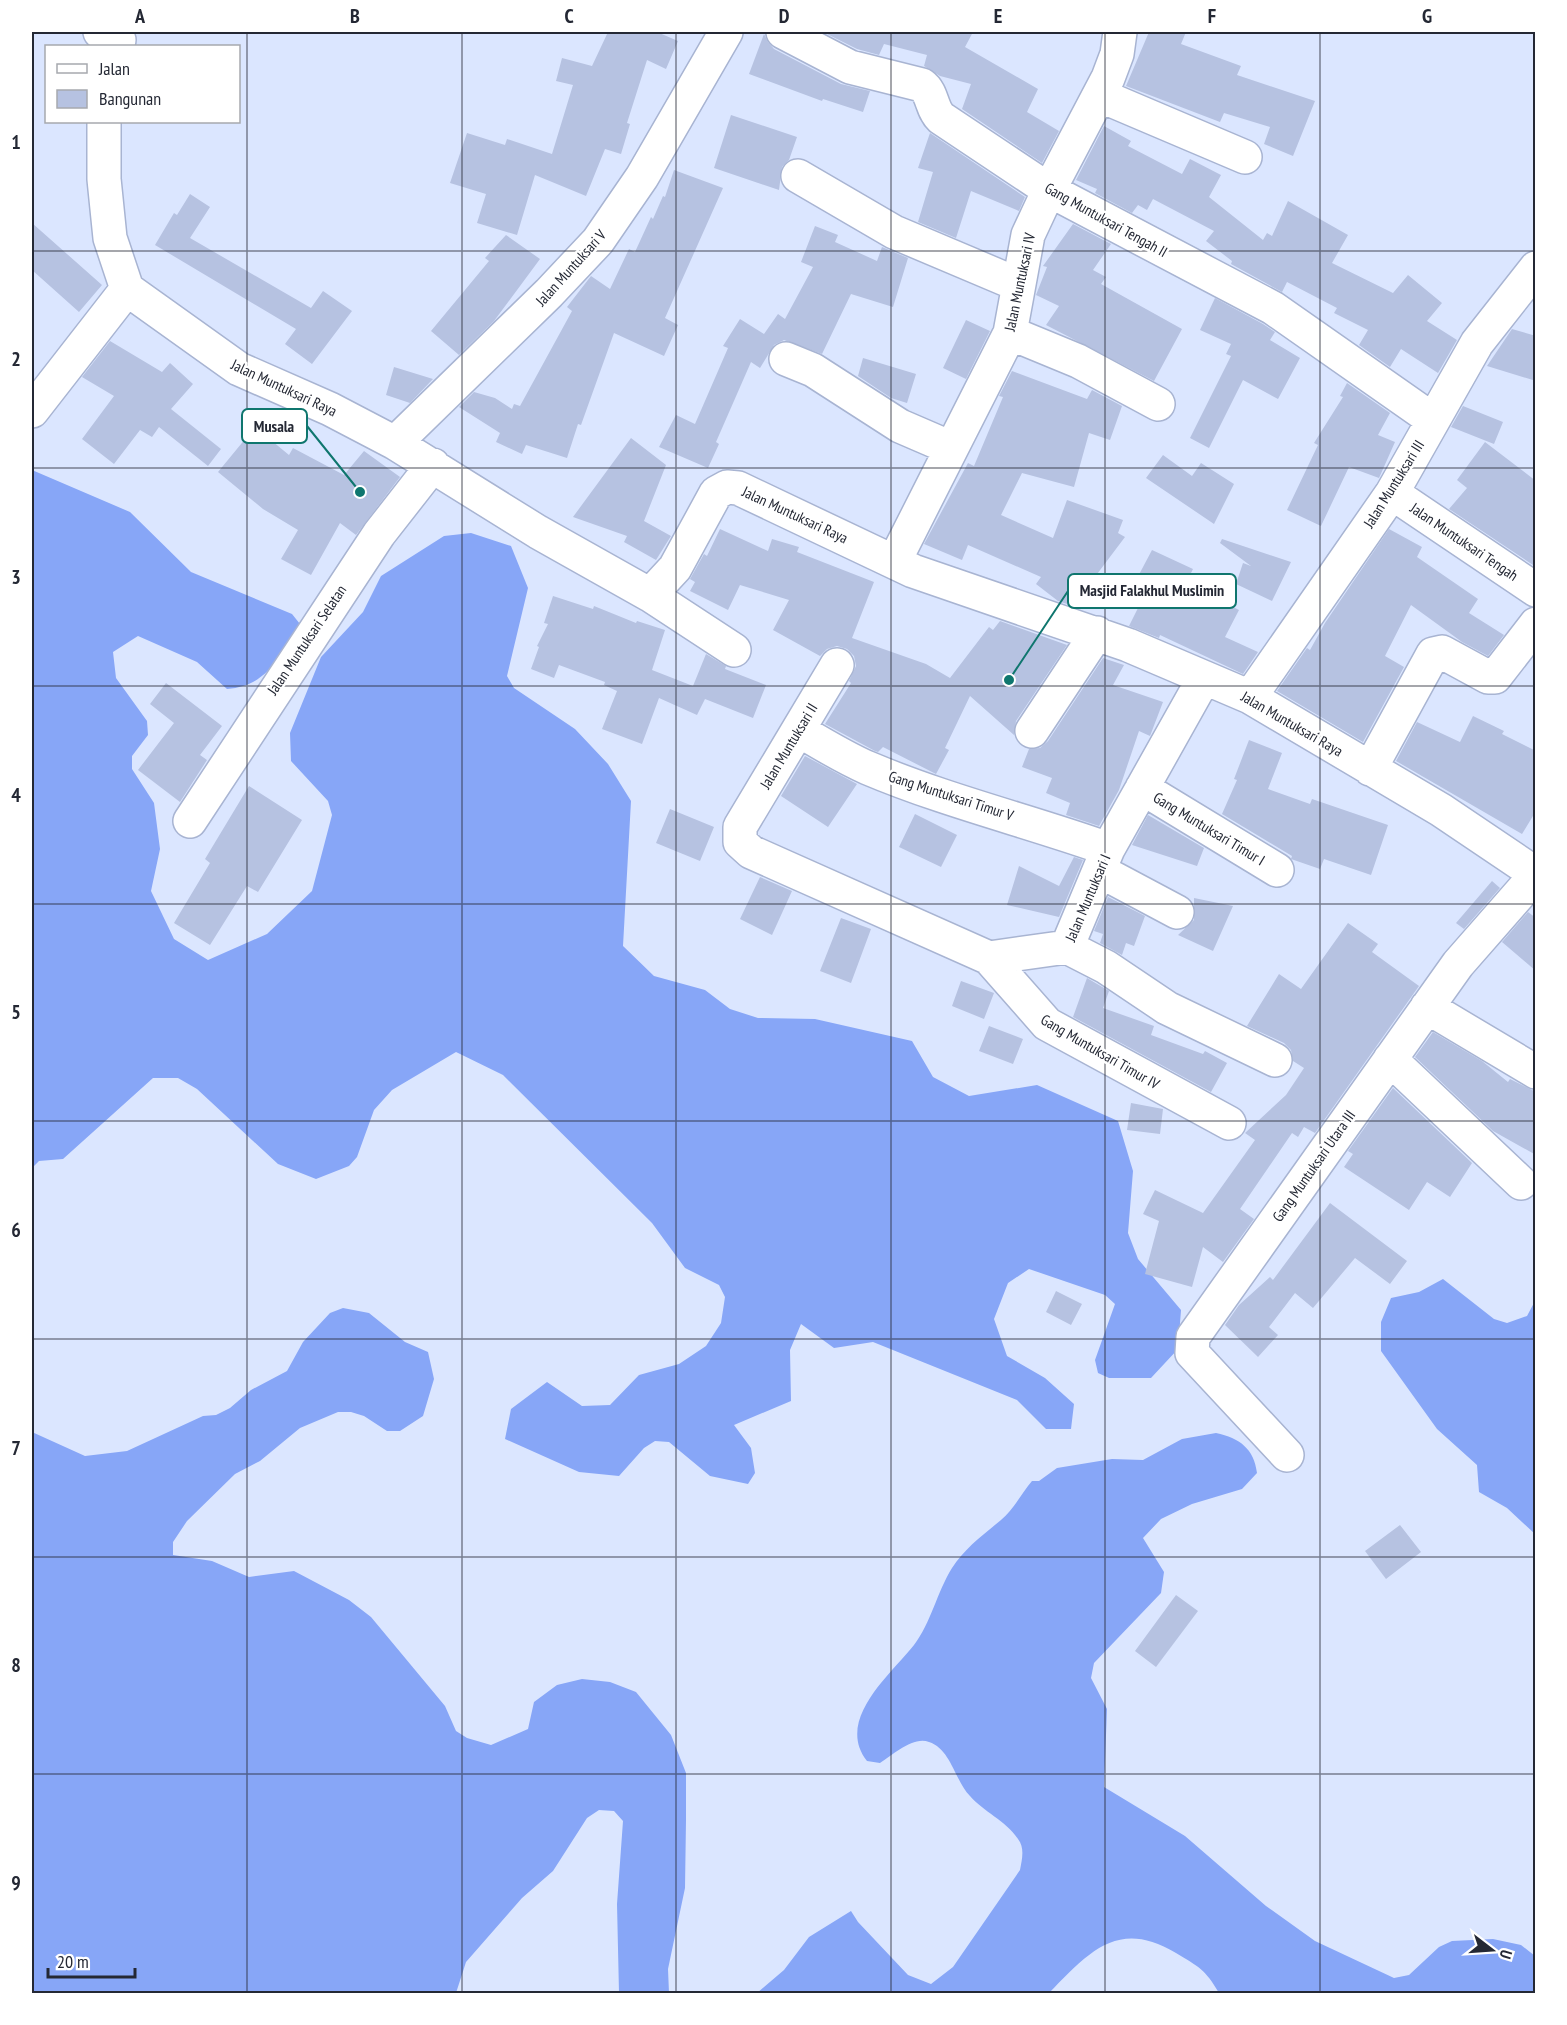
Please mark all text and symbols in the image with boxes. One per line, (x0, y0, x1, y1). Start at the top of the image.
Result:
text: A (134, 3, 146, 29)
text: B (350, 3, 360, 29)
text: C (564, 3, 574, 29)
text: D (779, 3, 790, 29)
text: E (994, 3, 1002, 29)
text: F (1208, 3, 1216, 29)
text: G (1422, 3, 1432, 29)
legend (45, 45, 240, 123)
text: Jalan (98, 57, 130, 80)
text: Bangunan (99, 87, 161, 110)
text: 1 (11, 129, 21, 155)
street label: Gang Muntuksari Tengah II (1042, 178, 1171, 261)
street label: Jalan Muntuksari V (531, 226, 610, 311)
street label: Jalan Muntuksari IV (1000, 231, 1039, 334)
text: 2 (11, 346, 21, 372)
street label: Jalan Muntuksari Raya (227, 354, 340, 420)
callout: Musala (242, 409, 307, 443)
text: Musala (254, 416, 295, 436)
street label: Jalan Muntuksari III (1358, 436, 1428, 532)
street label: Jalan Muntuksari Raya (738, 481, 851, 547)
street label: Jalan Muntuksari Tengah (1406, 498, 1522, 585)
text: 3 (11, 564, 21, 590)
callout: Masjid Falakhul Muslimin (1068, 574, 1236, 608)
text: Masjid Falakhul Muslimin (1080, 580, 1224, 600)
street label: Jalan Muntuksari Selatan (262, 581, 350, 699)
street label: Jalan Muntuksari Raya (1237, 686, 1347, 760)
street label: Jalan Muntuksari II (755, 699, 822, 793)
street label: Gang Muntuksari Timur V (886, 766, 1016, 825)
text: 4 (11, 782, 21, 808)
street label: Gang Muntuksari Timur I (1150, 788, 1269, 869)
street label: Jalan Muntuksari I (1060, 851, 1114, 945)
text: 5 (11, 999, 21, 1025)
street label: Gang Muntuksari Timur IV (1038, 1010, 1163, 1093)
street label: Gang Muntuksari Utara III (1268, 1106, 1359, 1225)
text: 6 (11, 1217, 21, 1243)
text: 7 (11, 1435, 21, 1461)
text: 8 (11, 1652, 21, 1678)
text: 9 (11, 1870, 21, 1896)
north arrow (1462, 1920, 1522, 1980)
scale bar (48, 1941, 135, 1979)
text: U (1496, 1948, 1517, 1961)
text: 20 m (57, 1950, 89, 1973)

